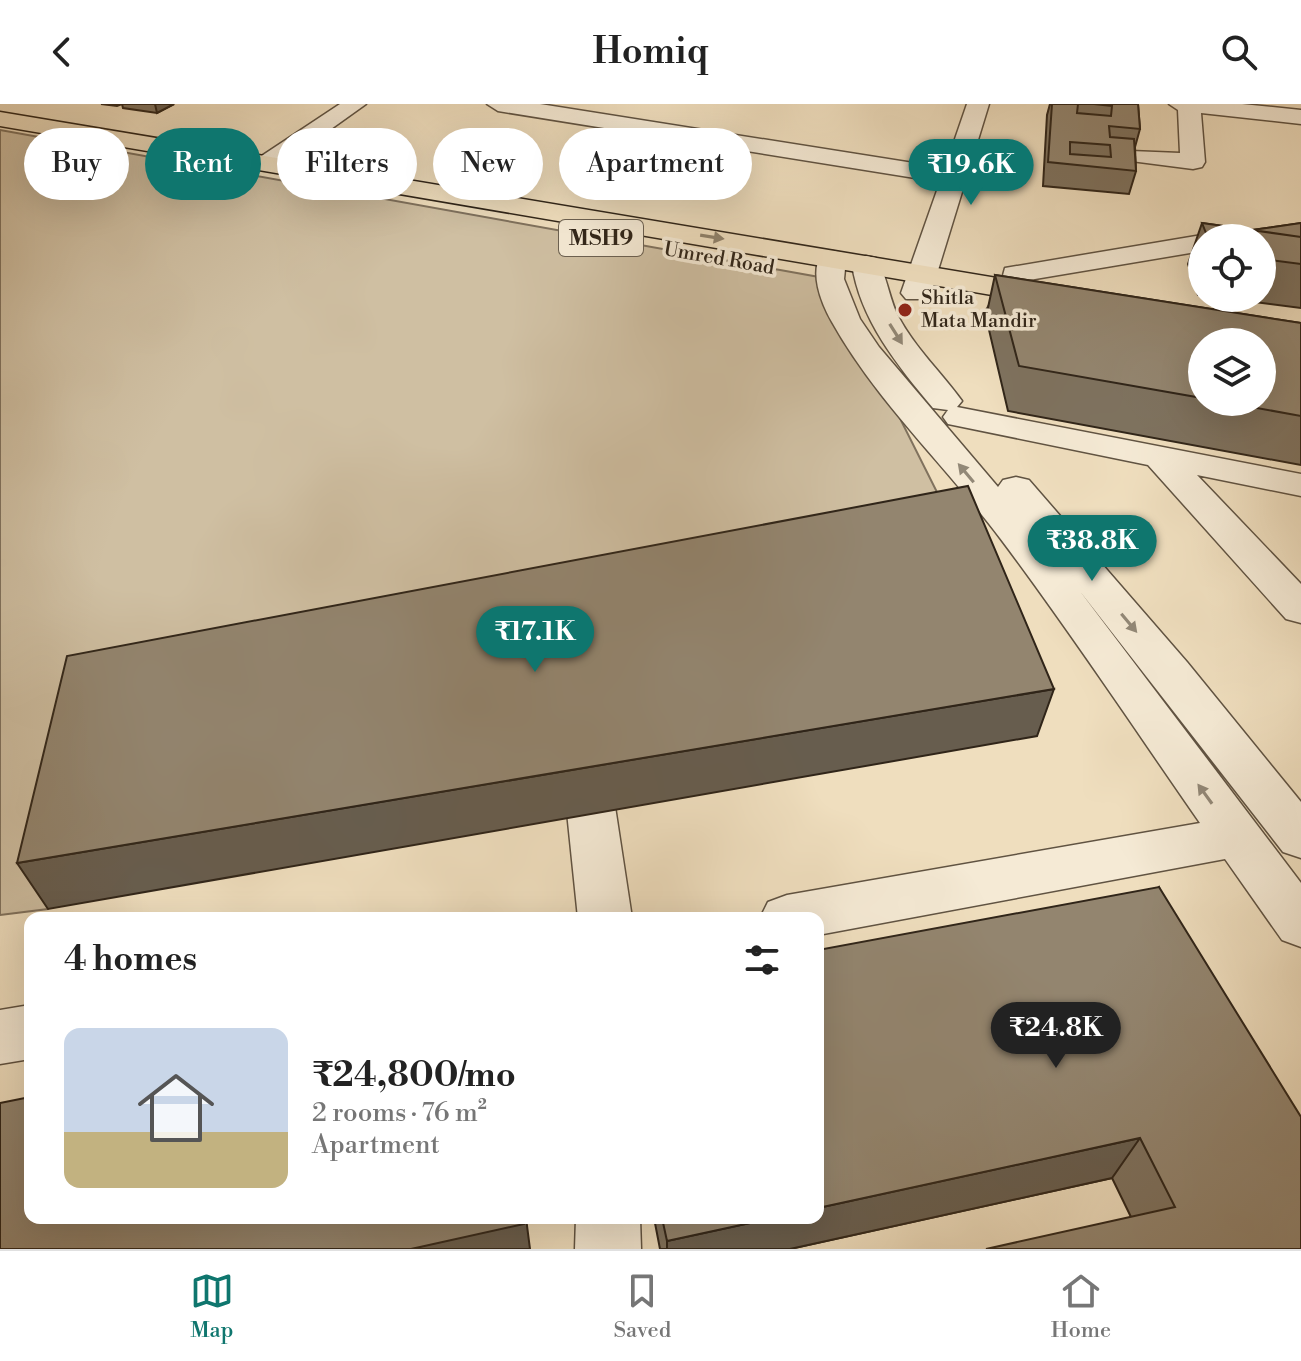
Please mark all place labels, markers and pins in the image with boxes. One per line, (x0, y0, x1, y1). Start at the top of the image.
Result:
pin: ₹19.6K (906, 139, 1036, 207)
place label: Shitla Mata Mandir (921, 286, 1037, 334)
marker: Shitla Mata Mandir (896, 301, 914, 319)
pin: ₹38.8K (1027, 515, 1157, 583)
pin: ₹17.1K (470, 606, 600, 674)
pin: ₹24.8K (991, 1002, 1121, 1070)

